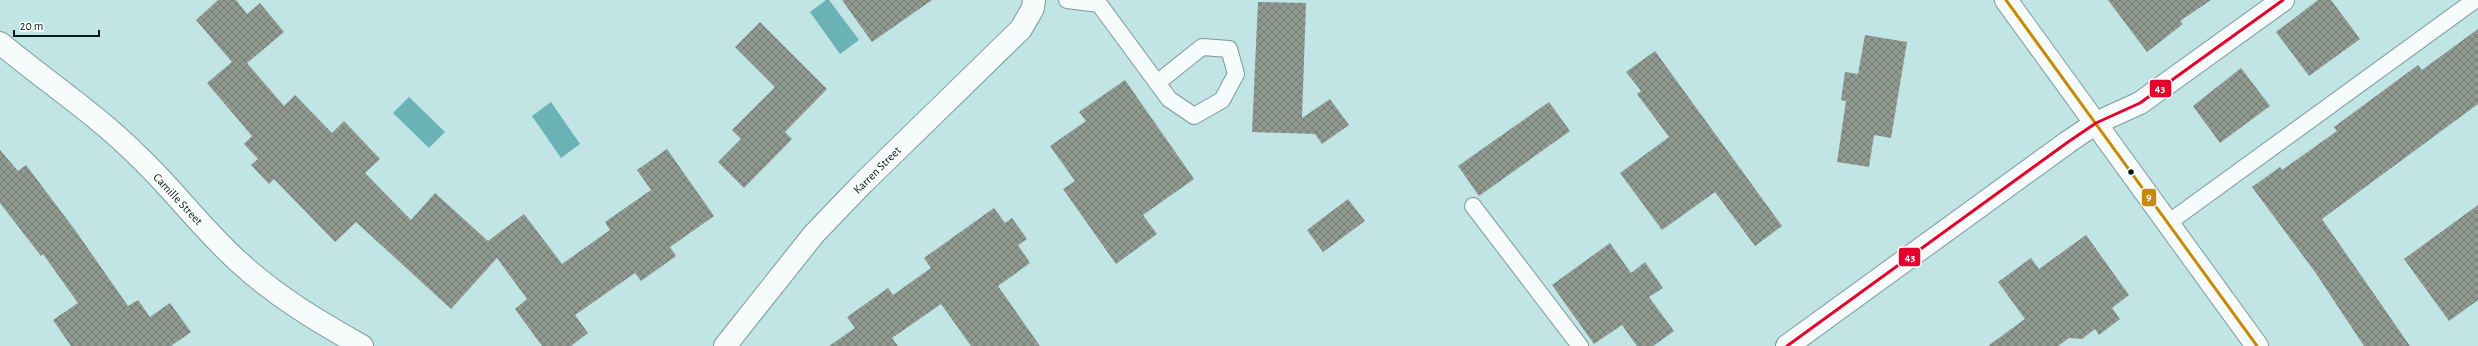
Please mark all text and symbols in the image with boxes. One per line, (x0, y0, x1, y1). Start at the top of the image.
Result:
scale bar (14, 12, 99, 38)
text: 20 m (20, 20, 43, 32)
line badge: 43 (2149, 79, 2172, 98)
text: 43 (2155, 83, 2165, 94)
street label: Karren Street (851, 144, 903, 196)
unlabelled marker (2126, 167, 2136, 177)
street label: Camille Street (151, 171, 205, 227)
line badge: 9 (2141, 188, 2157, 207)
text: 9 (2146, 192, 2152, 203)
line badge: 43 (1898, 247, 1921, 267)
text: 43 (1905, 252, 1915, 263)

